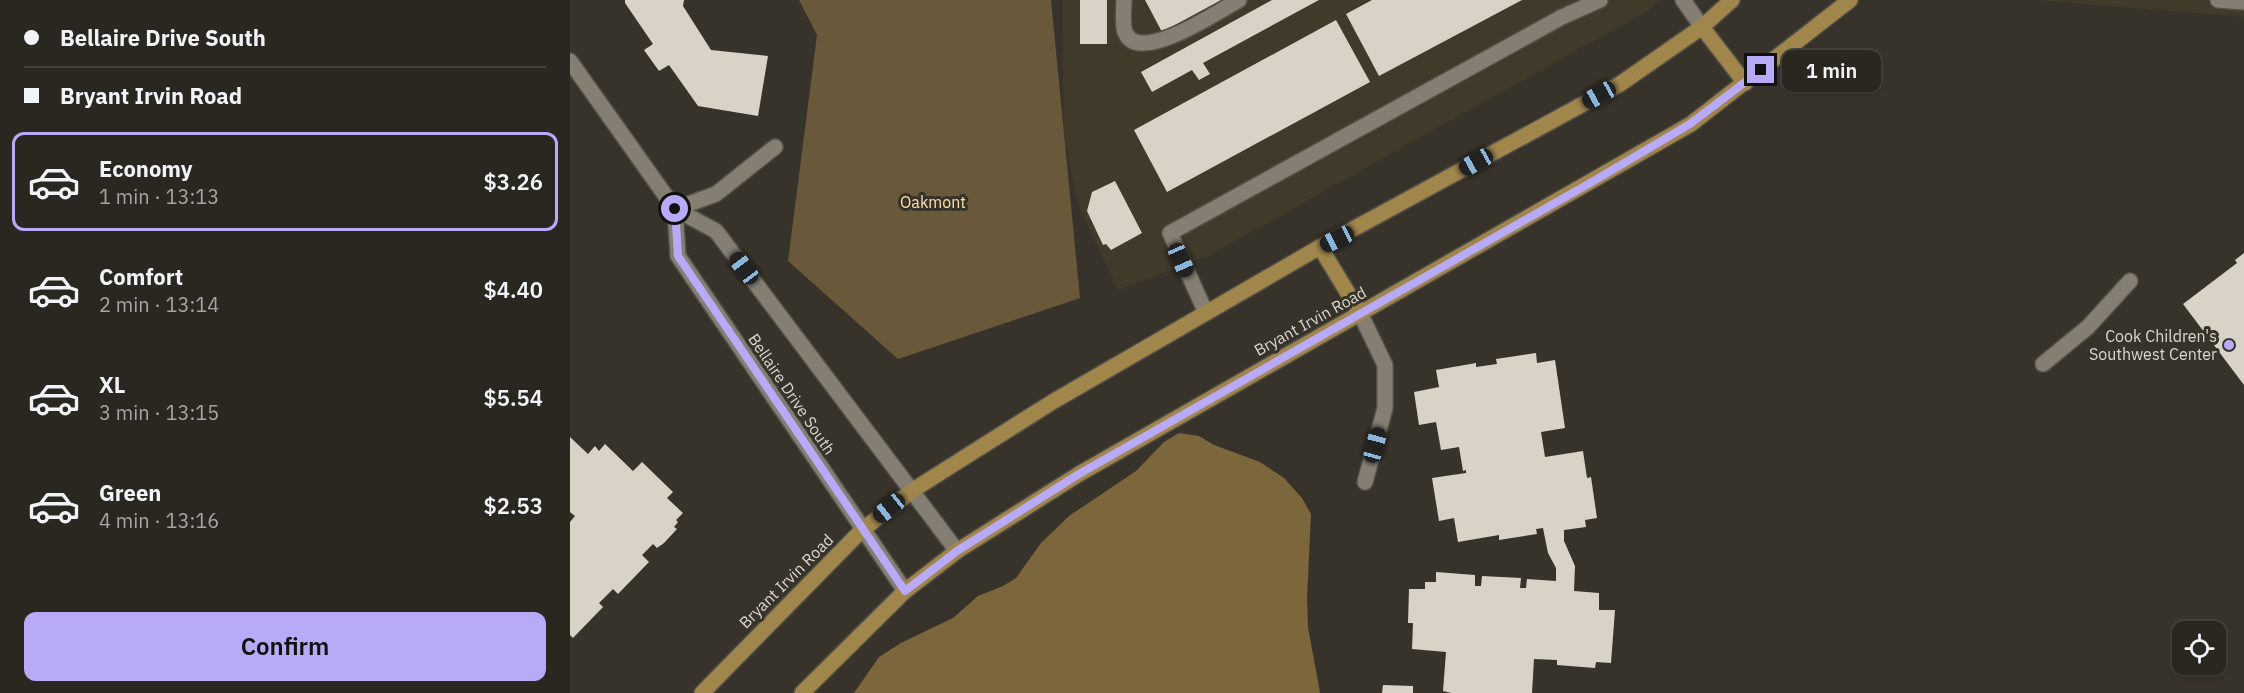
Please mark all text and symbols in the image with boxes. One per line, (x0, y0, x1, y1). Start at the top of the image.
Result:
text: Bellaire Drive South (60, 23, 266, 52)
callout: 1 min (1782, 49, 1881, 91)
route end (1747, 56, 1774, 83)
text: 1 min (1806, 57, 1857, 84)
car (1579, 78, 1619, 112)
text: Bryant Irvin Road (60, 81, 242, 110)
car (1456, 145, 1496, 179)
text: Economy (99, 154, 193, 183)
icon: car (27, 155, 81, 209)
text: $3.26 (484, 167, 543, 196)
text: 1 min · 13:13 (99, 183, 219, 210)
park label: Oakmont (900, 192, 966, 212)
route start (661, 195, 688, 222)
car (1317, 223, 1357, 255)
car (1165, 240, 1197, 280)
car (726, 248, 762, 288)
text: Comfort (99, 262, 183, 291)
icon: car (27, 263, 81, 317)
text: $4.40 (484, 275, 543, 304)
street label: Bryant Irvin Road (1250, 282, 1370, 360)
text: 2 min · 13:14 (99, 291, 219, 318)
place label: Cook Children's Southwest Center (2089, 326, 2217, 364)
street label: Bellaire Drive South (744, 330, 840, 458)
marker: Cook Children's Southwest Center (2222, 338, 2236, 352)
text: XL (99, 370, 125, 399)
icon: car (27, 371, 81, 425)
text: $5.54 (484, 383, 543, 412)
text: 3 min · 13:15 (99, 399, 219, 426)
car (1362, 425, 1388, 465)
text: Green (99, 478, 161, 507)
icon: car (27, 479, 81, 533)
car (869, 490, 909, 526)
text: $2.53 (484, 491, 543, 520)
text: 4 min · 13:16 (99, 507, 219, 534)
street label: Bryant Irvin Road (735, 530, 837, 632)
button: Confirm (24, 612, 546, 681)
map controls (2172, 621, 2226, 675)
button: locate (2172, 621, 2226, 675)

